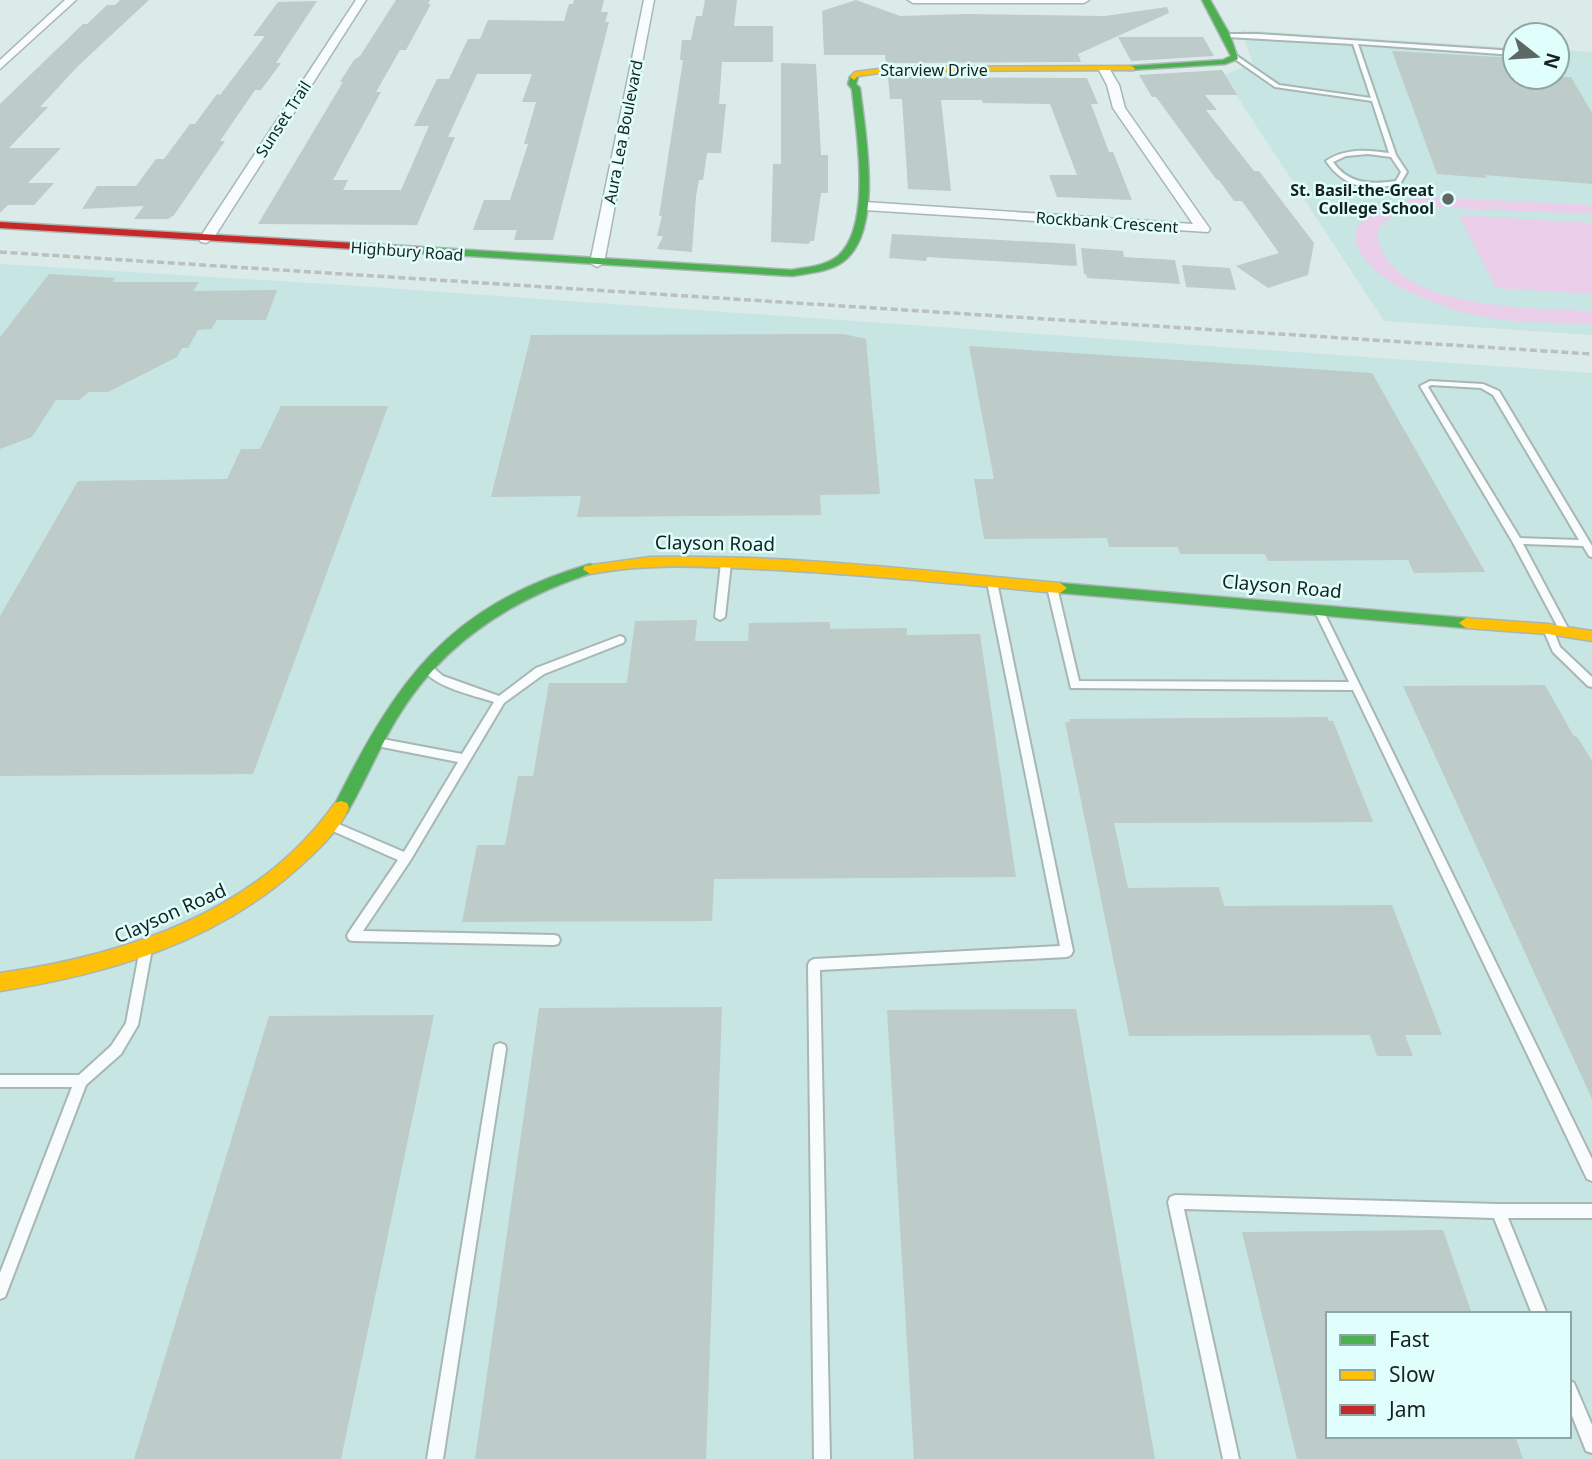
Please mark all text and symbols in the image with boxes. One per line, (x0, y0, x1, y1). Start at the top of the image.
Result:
north arrow (1501, 21, 1571, 91)
text: N (1538, 50, 1567, 72)
street label: Aura Lea Boulevard (598, 58, 648, 206)
street label: Starview Drive (880, 59, 988, 81)
street label: Sunset Trail (250, 77, 316, 161)
place label: St. Basil-the-Great College School (1290, 179, 1434, 219)
marker: St. Basil-the-Great College School (1440, 191, 1456, 207)
street label: Rockbank Crescent (1035, 206, 1179, 238)
street label: Highbury Road (350, 236, 464, 266)
street label: Clayson Road (655, 529, 775, 557)
street label: Clayson Road (1221, 568, 1343, 604)
street label: Clayson Road (110, 877, 230, 949)
legend (1326, 1312, 1571, 1438)
text: Fast (1389, 1325, 1430, 1353)
text: Slow (1389, 1360, 1435, 1388)
text: Jam (1387, 1395, 1426, 1423)

